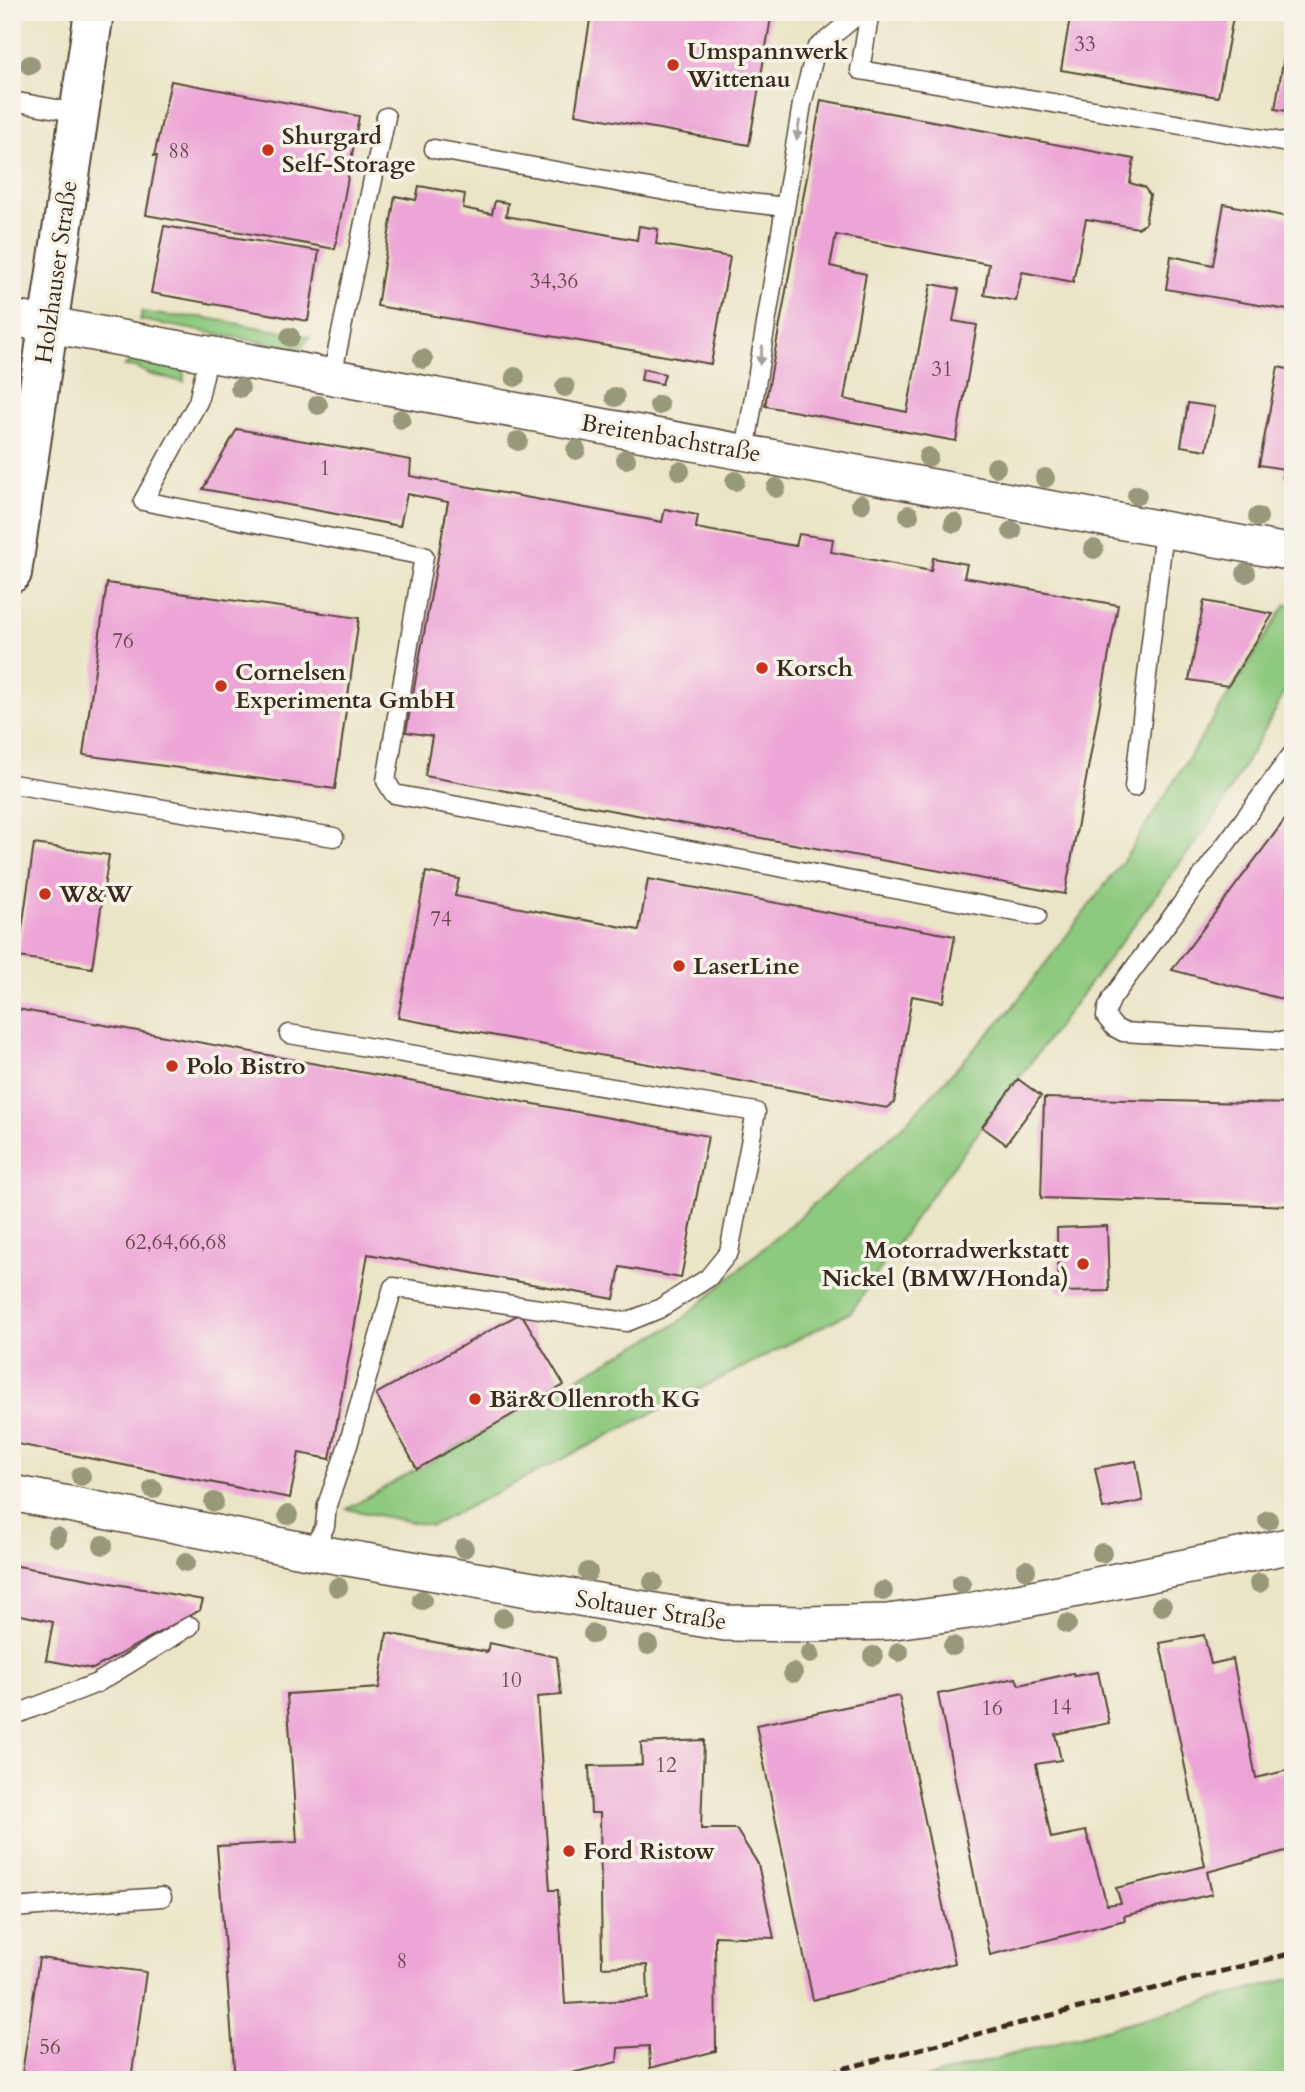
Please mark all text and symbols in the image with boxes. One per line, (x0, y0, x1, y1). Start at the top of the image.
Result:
house number: 33 (1074, 30, 1096, 59)
place label: Umspannwerk Wittenau (686, 35, 848, 96)
marker: Umspannwerk Wittenau (665, 57, 681, 73)
place label: Shurgard Self-Storage (282, 120, 416, 181)
one-way arrow (792, 120, 803, 142)
house number: 88 (168, 137, 190, 166)
marker: Shurgard Self-Storage (260, 142, 276, 158)
street label: Holzhauser Straße (27, 178, 86, 366)
house number: 34,36 (530, 267, 578, 296)
one-way arrow (755, 344, 766, 366)
house number: 31 (931, 355, 953, 384)
street label: Breitenbachstraße (578, 406, 763, 471)
house number: 1 (320, 454, 330, 483)
house number: 76 (112, 627, 134, 656)
place label: Korsch (776, 652, 853, 685)
place label: Cornelsen Experimenta GmbH (235, 656, 455, 717)
marker: Korsch (754, 660, 770, 676)
marker: Cornelsen Experimenta GmbH (213, 678, 229, 694)
place label: W&W (58, 878, 133, 911)
marker: W&W (37, 886, 53, 902)
house number: 74 (430, 905, 452, 934)
place label: LaserLine (693, 950, 800, 983)
marker: LaserLine (671, 958, 687, 974)
place label: Polo Bistro (186, 1050, 306, 1083)
marker: Polo Bistro (164, 1058, 180, 1074)
house number: 62,64,66,68 (125, 1228, 227, 1257)
place label: Motorradwerkstatt Nickel (BMW/Honda) (822, 1234, 1070, 1295)
marker: Motorradwerkstatt Nickel (BMW/Honda) (1075, 1256, 1091, 1272)
place label: Bär&Ollenroth KG (489, 1383, 700, 1416)
marker: Bär&Ollenroth KG (467, 1391, 483, 1407)
street label: Soltauer Straße (573, 1582, 729, 1639)
house number: 10 (500, 1666, 522, 1695)
house number: 14 (1050, 1693, 1072, 1722)
house number: 16 (981, 1694, 1003, 1723)
house number: 12 (655, 1751, 677, 1780)
place label: Ford Ristow (583, 1835, 715, 1868)
marker: Ford Ristow (561, 1843, 577, 1859)
house number: 8 (397, 1947, 407, 1976)
house number: 56 (39, 2033, 61, 2062)

